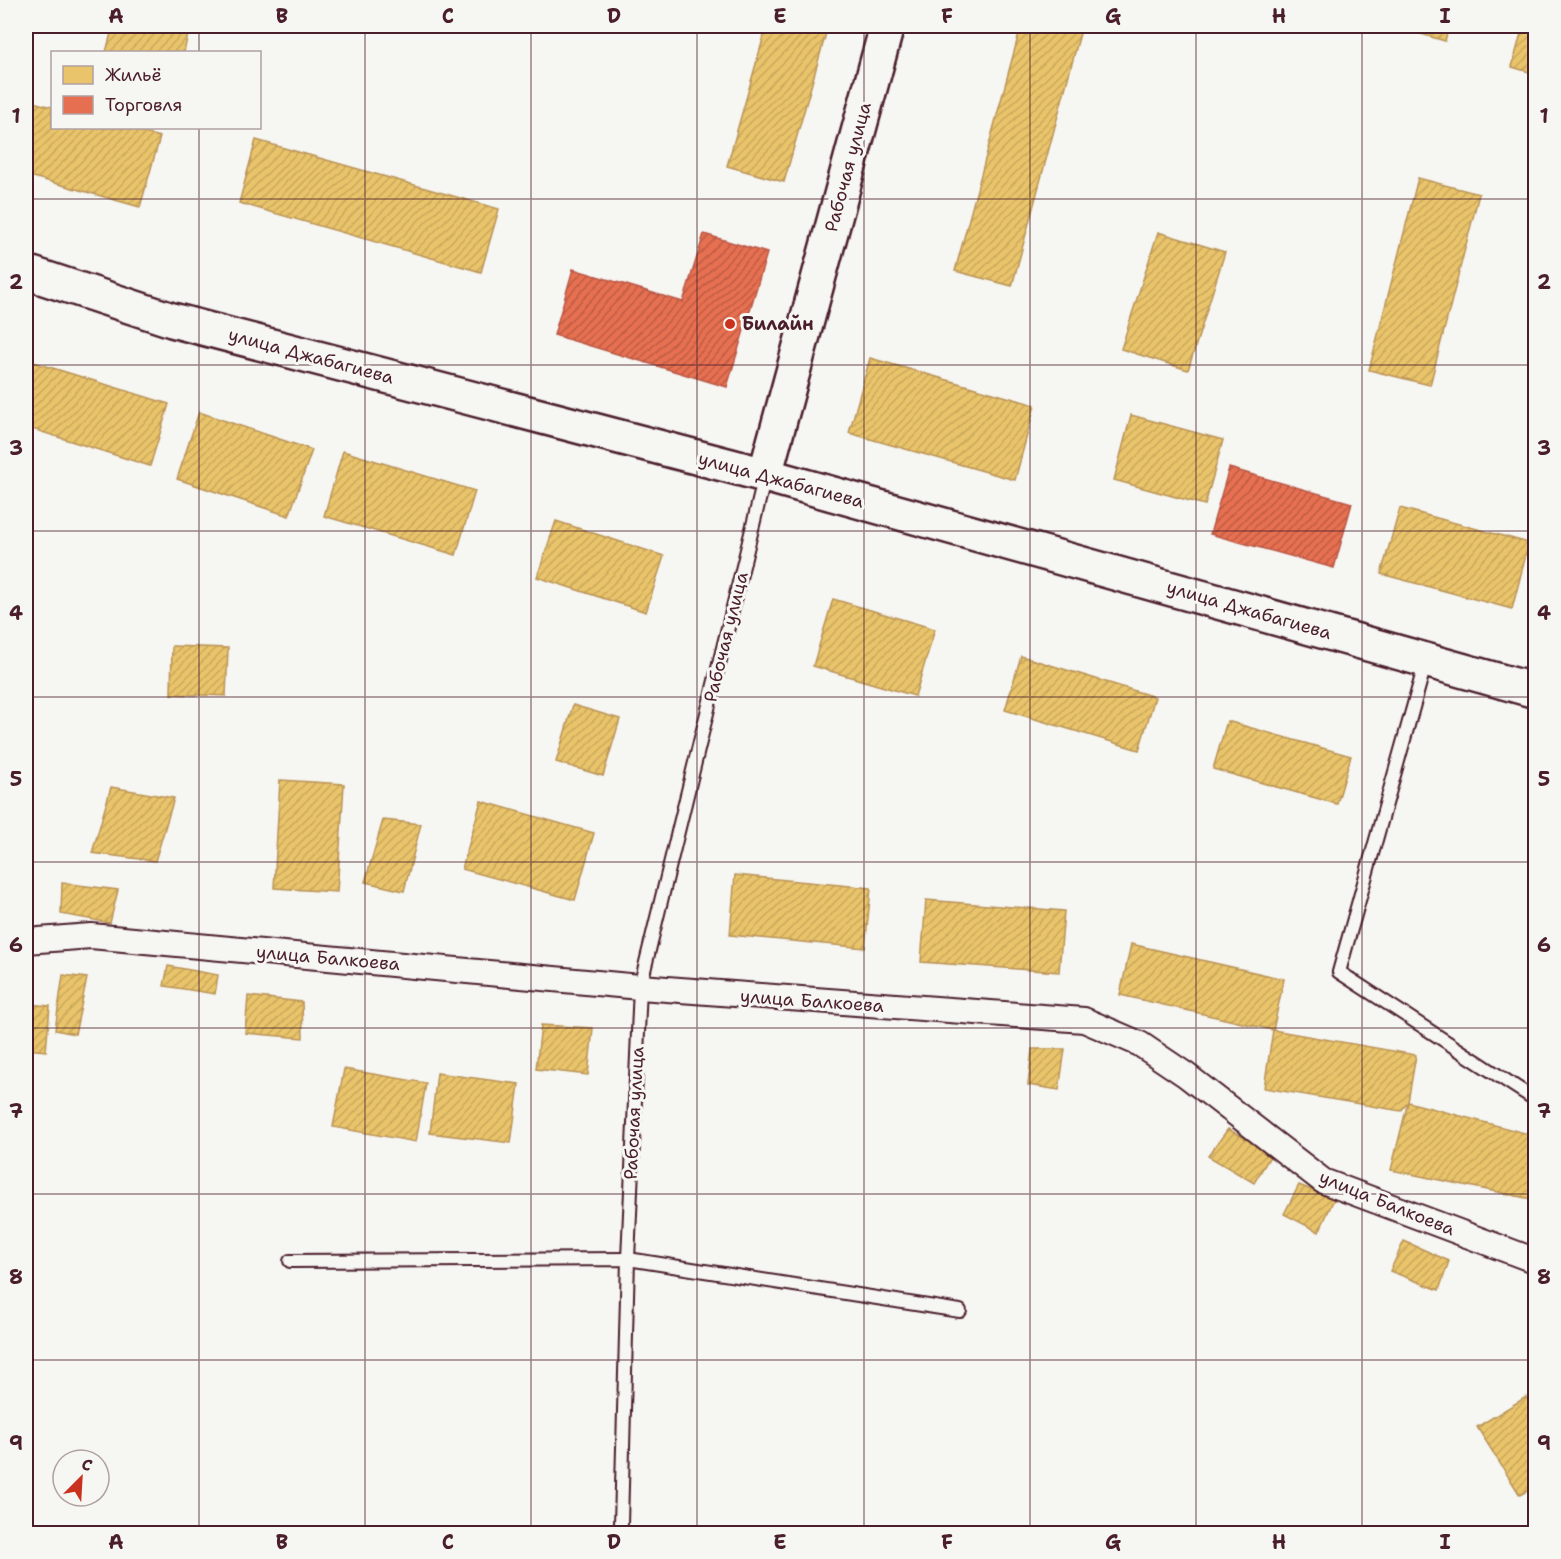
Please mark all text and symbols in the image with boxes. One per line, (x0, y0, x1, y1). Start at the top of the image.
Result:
text: A (108, 3, 124, 29)
text: B (276, 3, 288, 29)
text: C (442, 3, 454, 29)
text: D (607, 3, 621, 29)
text: E (773, 3, 787, 29)
text: F (941, 3, 953, 29)
text: G (1105, 3, 1121, 29)
text: H (1272, 3, 1286, 29)
text: I (1439, 3, 1451, 29)
legend (51, 51, 261, 129)
text: Жильё (105, 63, 162, 87)
text: Торговля (105, 93, 183, 117)
street label: Рабочая улица (819, 99, 877, 235)
text: 1 (11, 103, 21, 129)
text: 1 (1539, 103, 1549, 129)
text: 2 (9, 269, 23, 295)
text: 2 (1537, 269, 1551, 295)
place label: Билайн (742, 312, 814, 336)
marker: Билайн (723, 317, 737, 331)
street label: улица Джабагиева (226, 322, 396, 390)
text: 3 (9, 435, 23, 461)
text: 3 (1537, 435, 1551, 461)
street label: улица Джабагиева (696, 446, 866, 514)
street label: Рабочая улица (698, 569, 754, 705)
street label: улица Джабагиева (1164, 575, 1334, 645)
text: 4 (9, 600, 23, 626)
text: 4 (1537, 600, 1551, 626)
text: 5 (10, 766, 22, 792)
text: 5 (1538, 766, 1550, 792)
text: 6 (9, 932, 23, 958)
text: 6 (1537, 932, 1551, 958)
street label: улица Балкоева (255, 940, 401, 976)
street label: улица Балкоева (739, 984, 885, 1018)
street label: Рабочая улица (619, 1046, 649, 1180)
text: 7 (9, 1098, 23, 1124)
text: 7 (1537, 1098, 1551, 1124)
street label: улица Балкоева (1316, 1165, 1458, 1241)
text: 8 (9, 1264, 23, 1290)
text: 8 (1537, 1264, 1551, 1290)
text: 9 (9, 1430, 23, 1456)
text: 9 (1537, 1430, 1551, 1456)
north arrow (51, 1448, 111, 1508)
text: С (78, 1453, 96, 1476)
text: A (108, 1529, 124, 1555)
text: B (276, 1529, 288, 1555)
text: C (442, 1529, 454, 1555)
text: D (607, 1529, 621, 1555)
text: E (773, 1529, 787, 1555)
text: F (941, 1529, 953, 1555)
text: G (1105, 1529, 1121, 1555)
text: H (1272, 1529, 1286, 1555)
text: I (1439, 1529, 1451, 1555)

